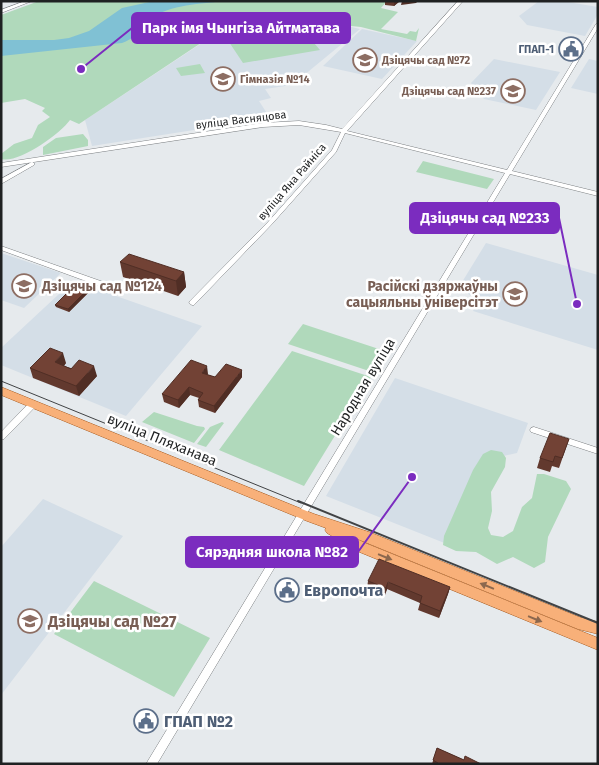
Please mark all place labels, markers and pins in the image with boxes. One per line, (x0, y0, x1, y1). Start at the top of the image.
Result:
callout: Парк імя Чынгіза Айтматава (132, 13, 350, 43)
public building icon: ГПАП-1 (558, 36, 584, 62)
place label: ГПАП-1 (518, 43, 554, 56)
school or university icon: Дзіцячы сад №72 (352, 47, 378, 73)
place label: Дзіцячы сад №72 (381, 54, 471, 67)
school or university icon: Гімназія №14 (210, 66, 236, 92)
place label: Гімназія №14 (240, 73, 310, 86)
school or university icon: Дзіцячы сад №237 (500, 78, 526, 104)
place label: Дзіцячы сад №237 (401, 85, 496, 98)
callout: Дзіцячы сад №233 (410, 203, 559, 233)
school or university icon: Дзіцячы сад №124 (11, 273, 37, 299)
place label: Дзіцячы сад №124 (41, 278, 162, 295)
place label: Расійскі дзяржаўны сацыяльны ўніверсітэт (346, 278, 498, 311)
school or university icon: Расійскі дзяржаўны сацыяльны ўніверсітэт (502, 281, 528, 307)
callout: Сярэдняя школа №82 (186, 537, 358, 567)
public building icon: Европочта (274, 577, 300, 603)
place label: Европочта (304, 581, 383, 600)
school or university icon: Дзіцячы сад №27 (17, 608, 43, 634)
place label: Дзіцячы сад №27 (47, 612, 177, 631)
public building icon: ГПАП №2 (133, 708, 159, 734)
place label: ГПАП №2 (164, 712, 233, 731)

